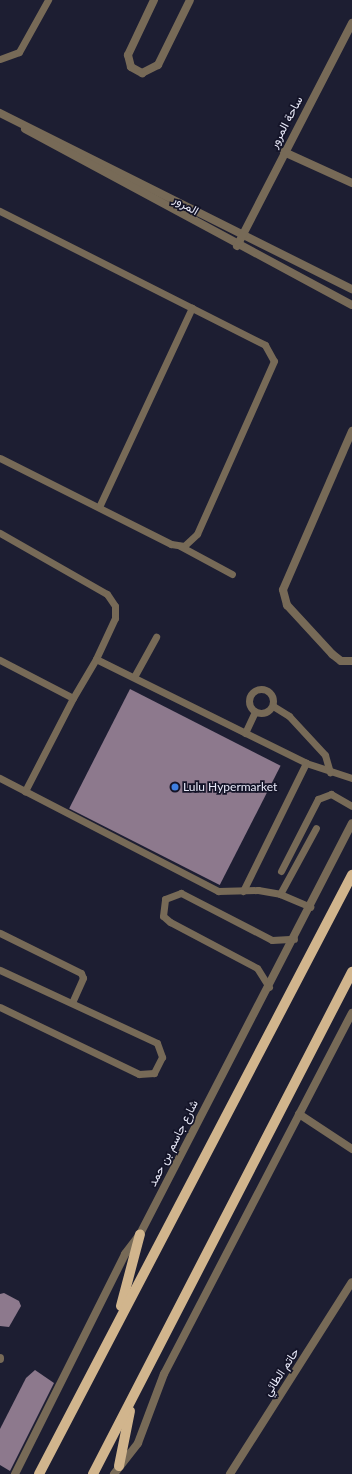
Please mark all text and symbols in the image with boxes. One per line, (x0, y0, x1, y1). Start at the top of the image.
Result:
street label: ساحة المرور (266, 93, 306, 151)
street label: المرور (171, 192, 201, 218)
place label: Lulu Hypermarket (183, 780, 277, 794)
marker: Lulu Hypermarket (170, 782, 180, 792)
street label: شارع جاسم بن حمد (145, 1097, 201, 1189)
street label: حاتم الطائي (260, 1345, 302, 1399)

